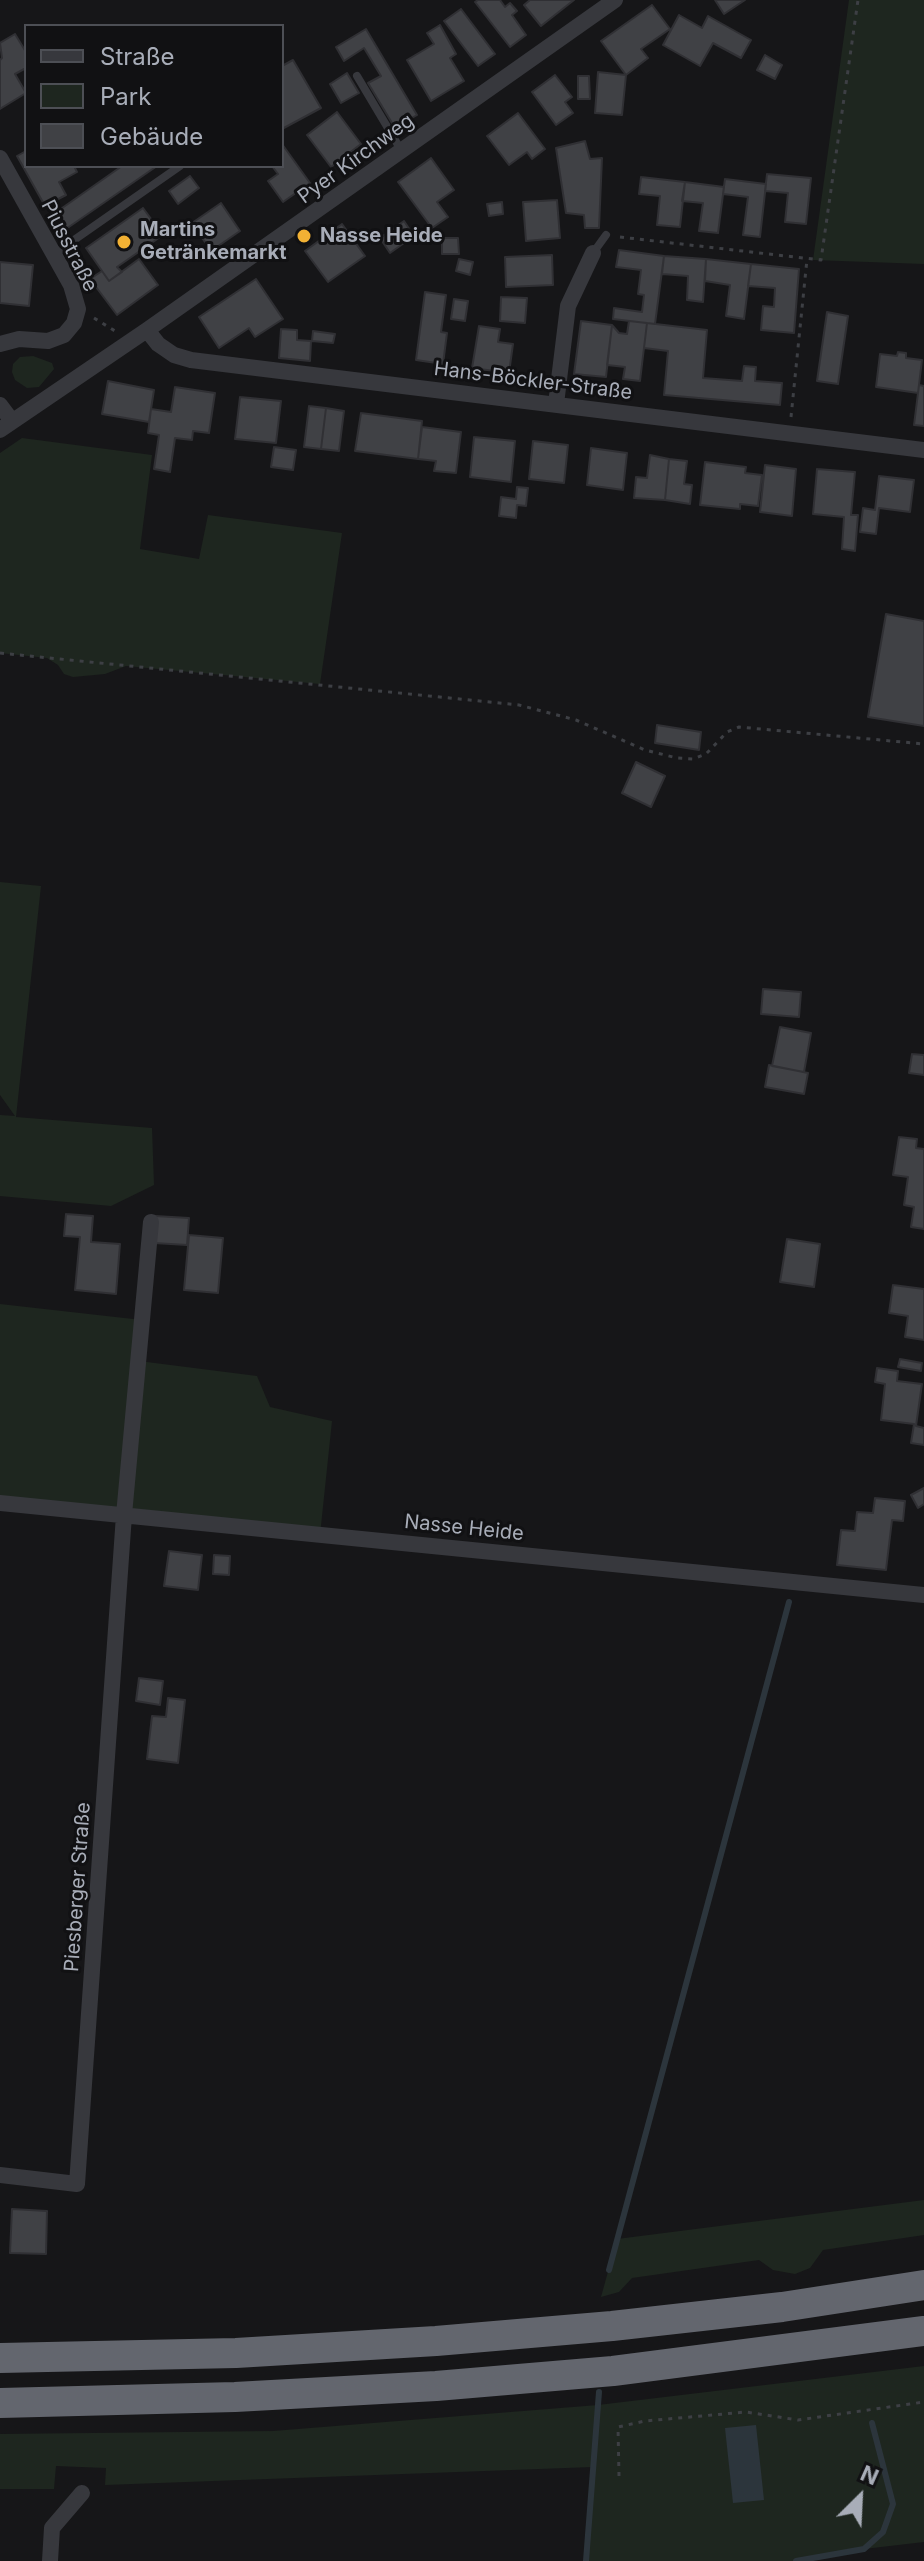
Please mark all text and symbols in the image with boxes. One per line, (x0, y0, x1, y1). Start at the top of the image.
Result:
legend (24, 24, 284, 168)
text: Straße (100, 42, 175, 71)
text: Park (100, 82, 151, 111)
street label: Pyer Kirchweg (293, 109, 419, 209)
text: Gebäude (100, 122, 203, 151)
street label: Piusstraße (36, 196, 102, 296)
place label: Martins Getränkemarkt (140, 218, 286, 265)
place label: Nasse Heide (320, 224, 443, 248)
marker: Nasse Heide (295, 227, 313, 245)
marker: Martins Getränkemarkt (115, 233, 133, 251)
street label: Hans-Böckler-Straße (432, 357, 634, 405)
street label: Nasse Heide (403, 1510, 525, 1546)
street label: Piesberger Straße (60, 1801, 96, 1973)
north arrow (820, 2457, 900, 2537)
text: N (857, 2460, 883, 2490)

